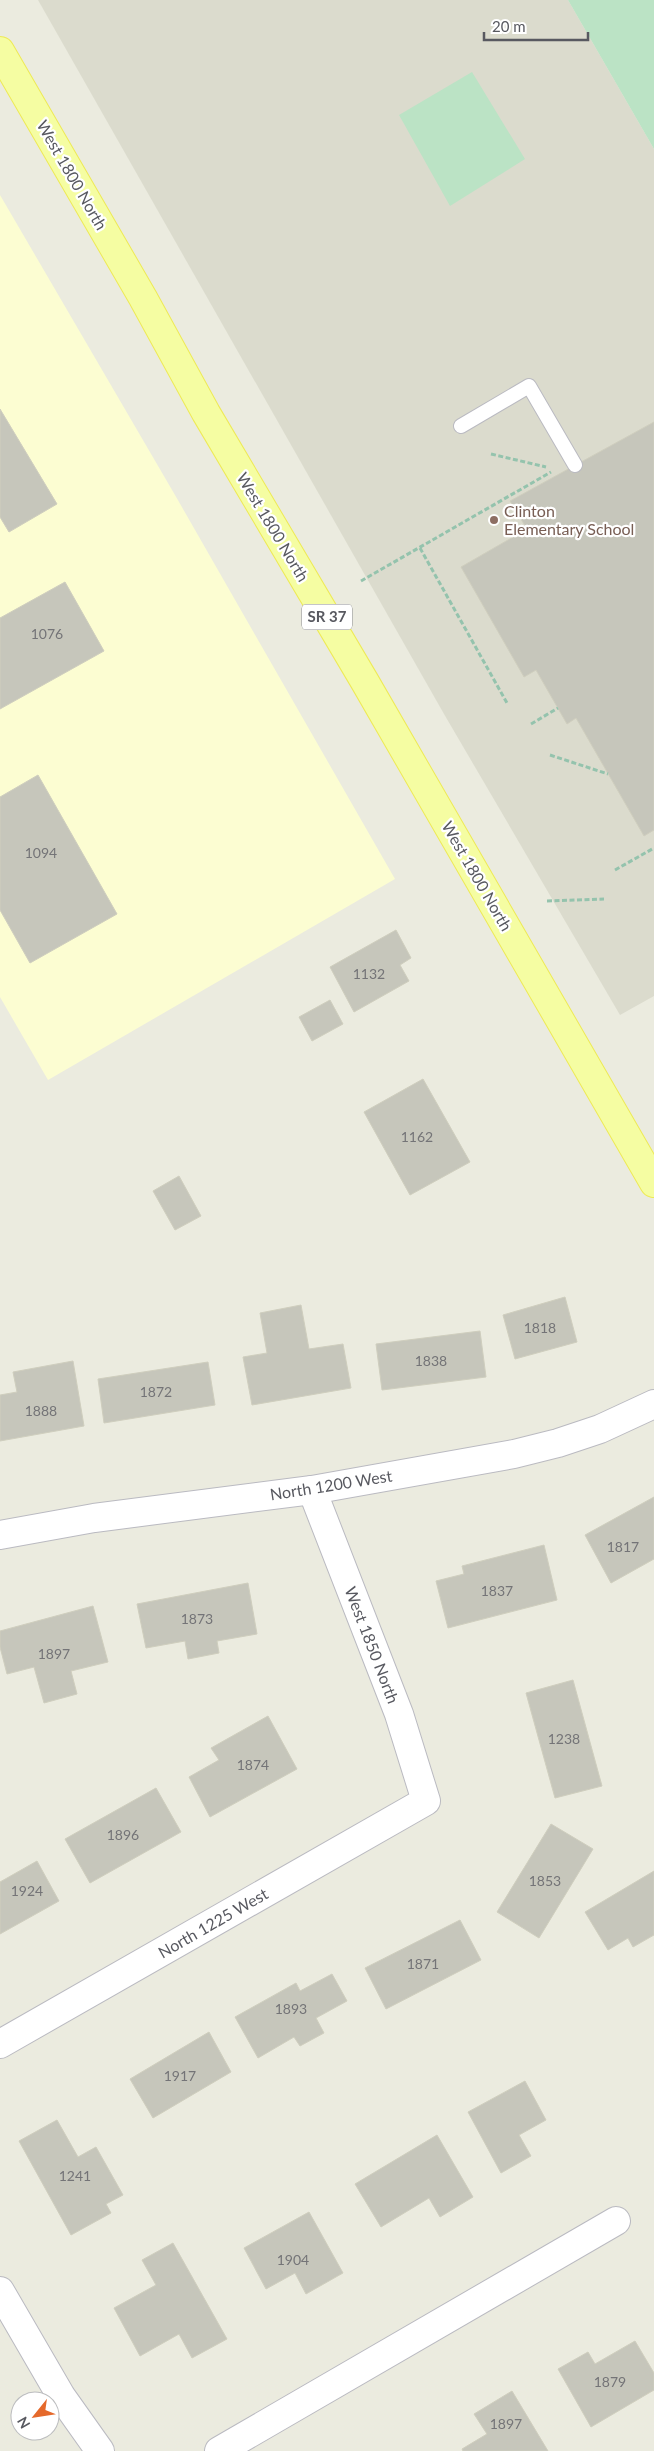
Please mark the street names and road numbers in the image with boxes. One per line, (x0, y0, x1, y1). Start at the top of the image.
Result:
street label: West 1800 North (33, 116, 112, 233)
street label: West 1800 North (233, 469, 313, 585)
road number: SR 37 (302, 604, 352, 630)
street label: West 1800 North (438, 817, 517, 934)
street label: North 1200 West (268, 1465, 394, 1504)
street label: West 1850 North (341, 1584, 403, 1706)
street label: North 1225 West (155, 1883, 271, 1962)

